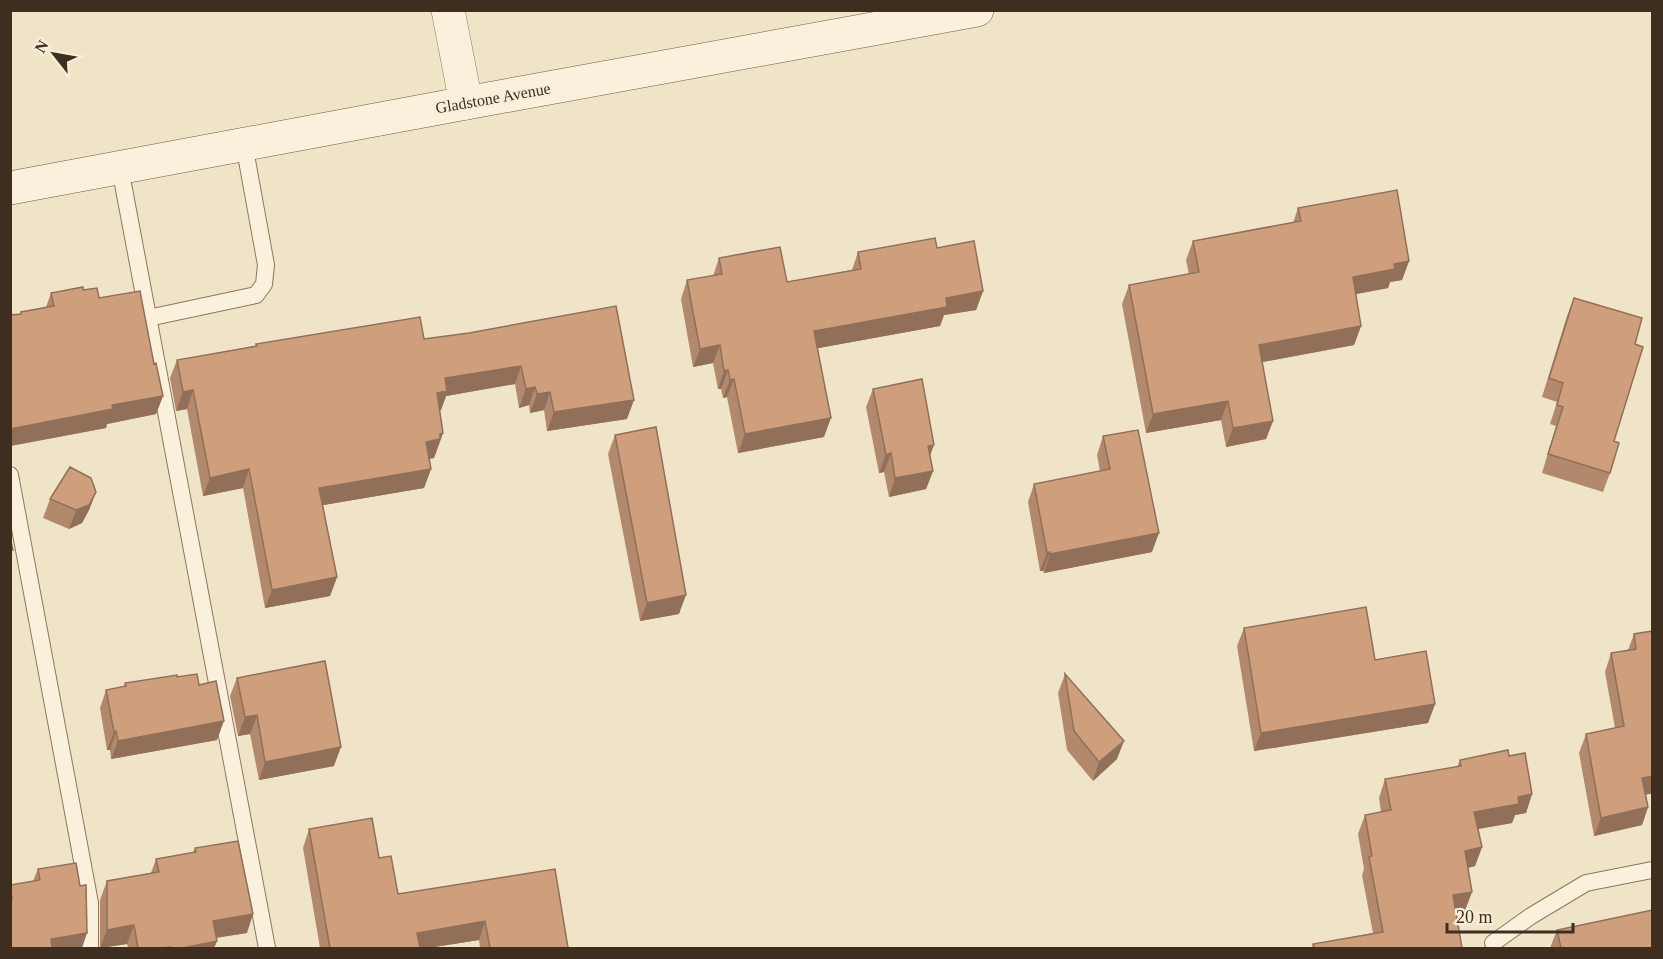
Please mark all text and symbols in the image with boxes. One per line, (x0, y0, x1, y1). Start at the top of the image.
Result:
north arrow (24, 24, 84, 84)
text: N (31, 37, 52, 56)
street label: Gladstone Avenue (434, 80, 552, 116)
scale bar (1447, 896, 1573, 934)
text: 20 m (1456, 907, 1493, 927)

